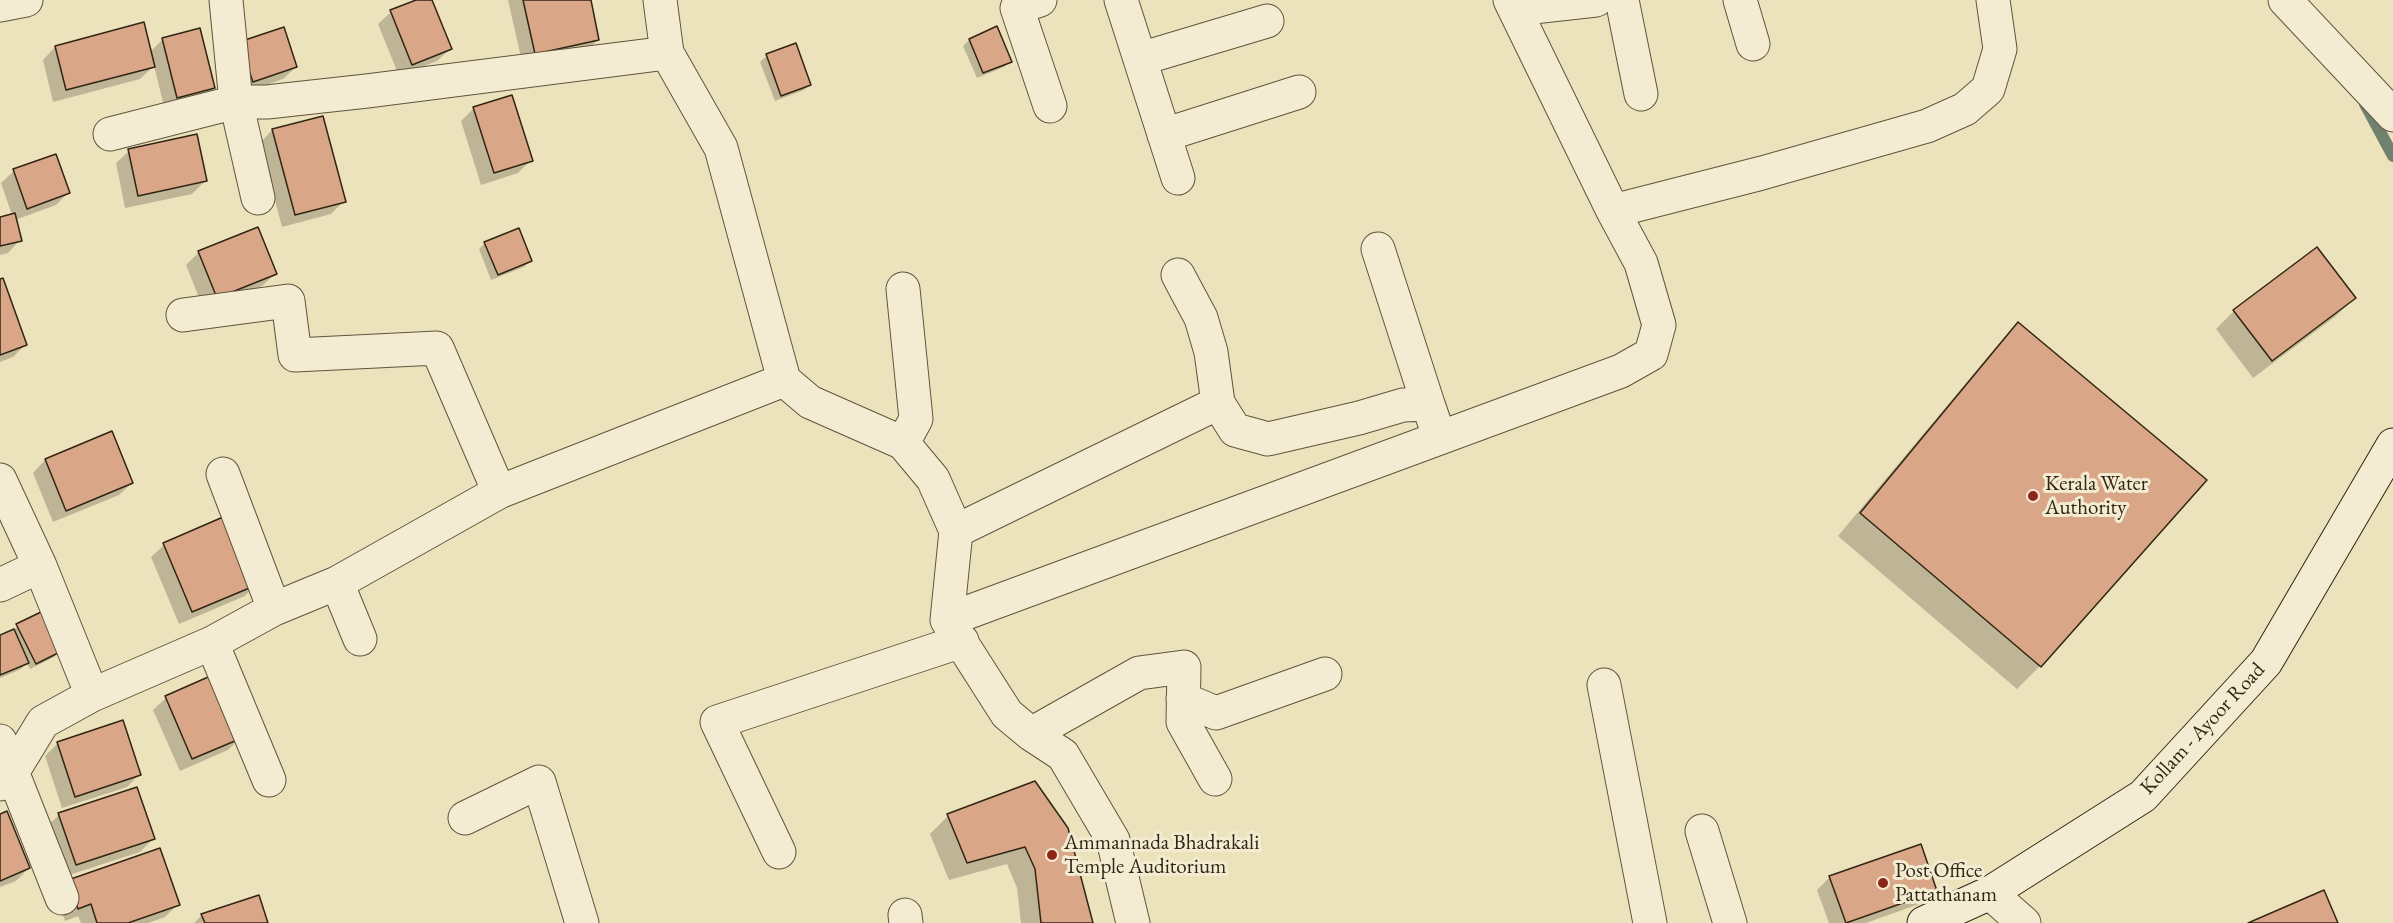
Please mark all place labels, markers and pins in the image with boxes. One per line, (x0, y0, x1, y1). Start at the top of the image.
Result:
place label: Kerala Water Authority (2045, 471, 2148, 521)
marker: Kerala Water Authority (2026, 489, 2040, 503)
place label: Ammannada Bhadrakali Temple Auditorium (1064, 830, 1259, 880)
marker: Ammannada Bhadrakali Temple Auditorium (1045, 848, 1059, 862)
place label: Post Office Pattathanam (1895, 858, 1997, 908)
marker: Post Office Pattathanam (1876, 876, 1890, 890)

